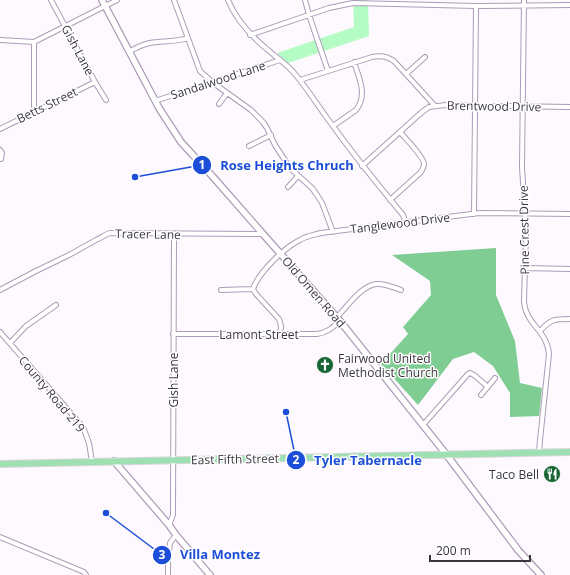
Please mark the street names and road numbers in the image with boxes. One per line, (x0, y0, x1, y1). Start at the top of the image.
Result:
street label: Gish Lane (58, 22, 99, 78)
street label: Sandalwood Lane (168, 57, 268, 103)
street label: Betts Street (14, 83, 80, 127)
street label: Brentwood Drive (447, 97, 542, 115)
street label: Pine Crest Drive (515, 185, 533, 275)
street label: Tanglewood Drive (349, 208, 451, 238)
street label: Tracer Lane (115, 225, 181, 243)
street label: Old Omen Road (278, 253, 350, 331)
street label: Lamont Street (219, 326, 299, 343)
street label: County Road 219 (15, 352, 89, 436)
street label: Gish Lane (165, 352, 182, 407)
street label: East Fifth Street (191, 450, 279, 468)

